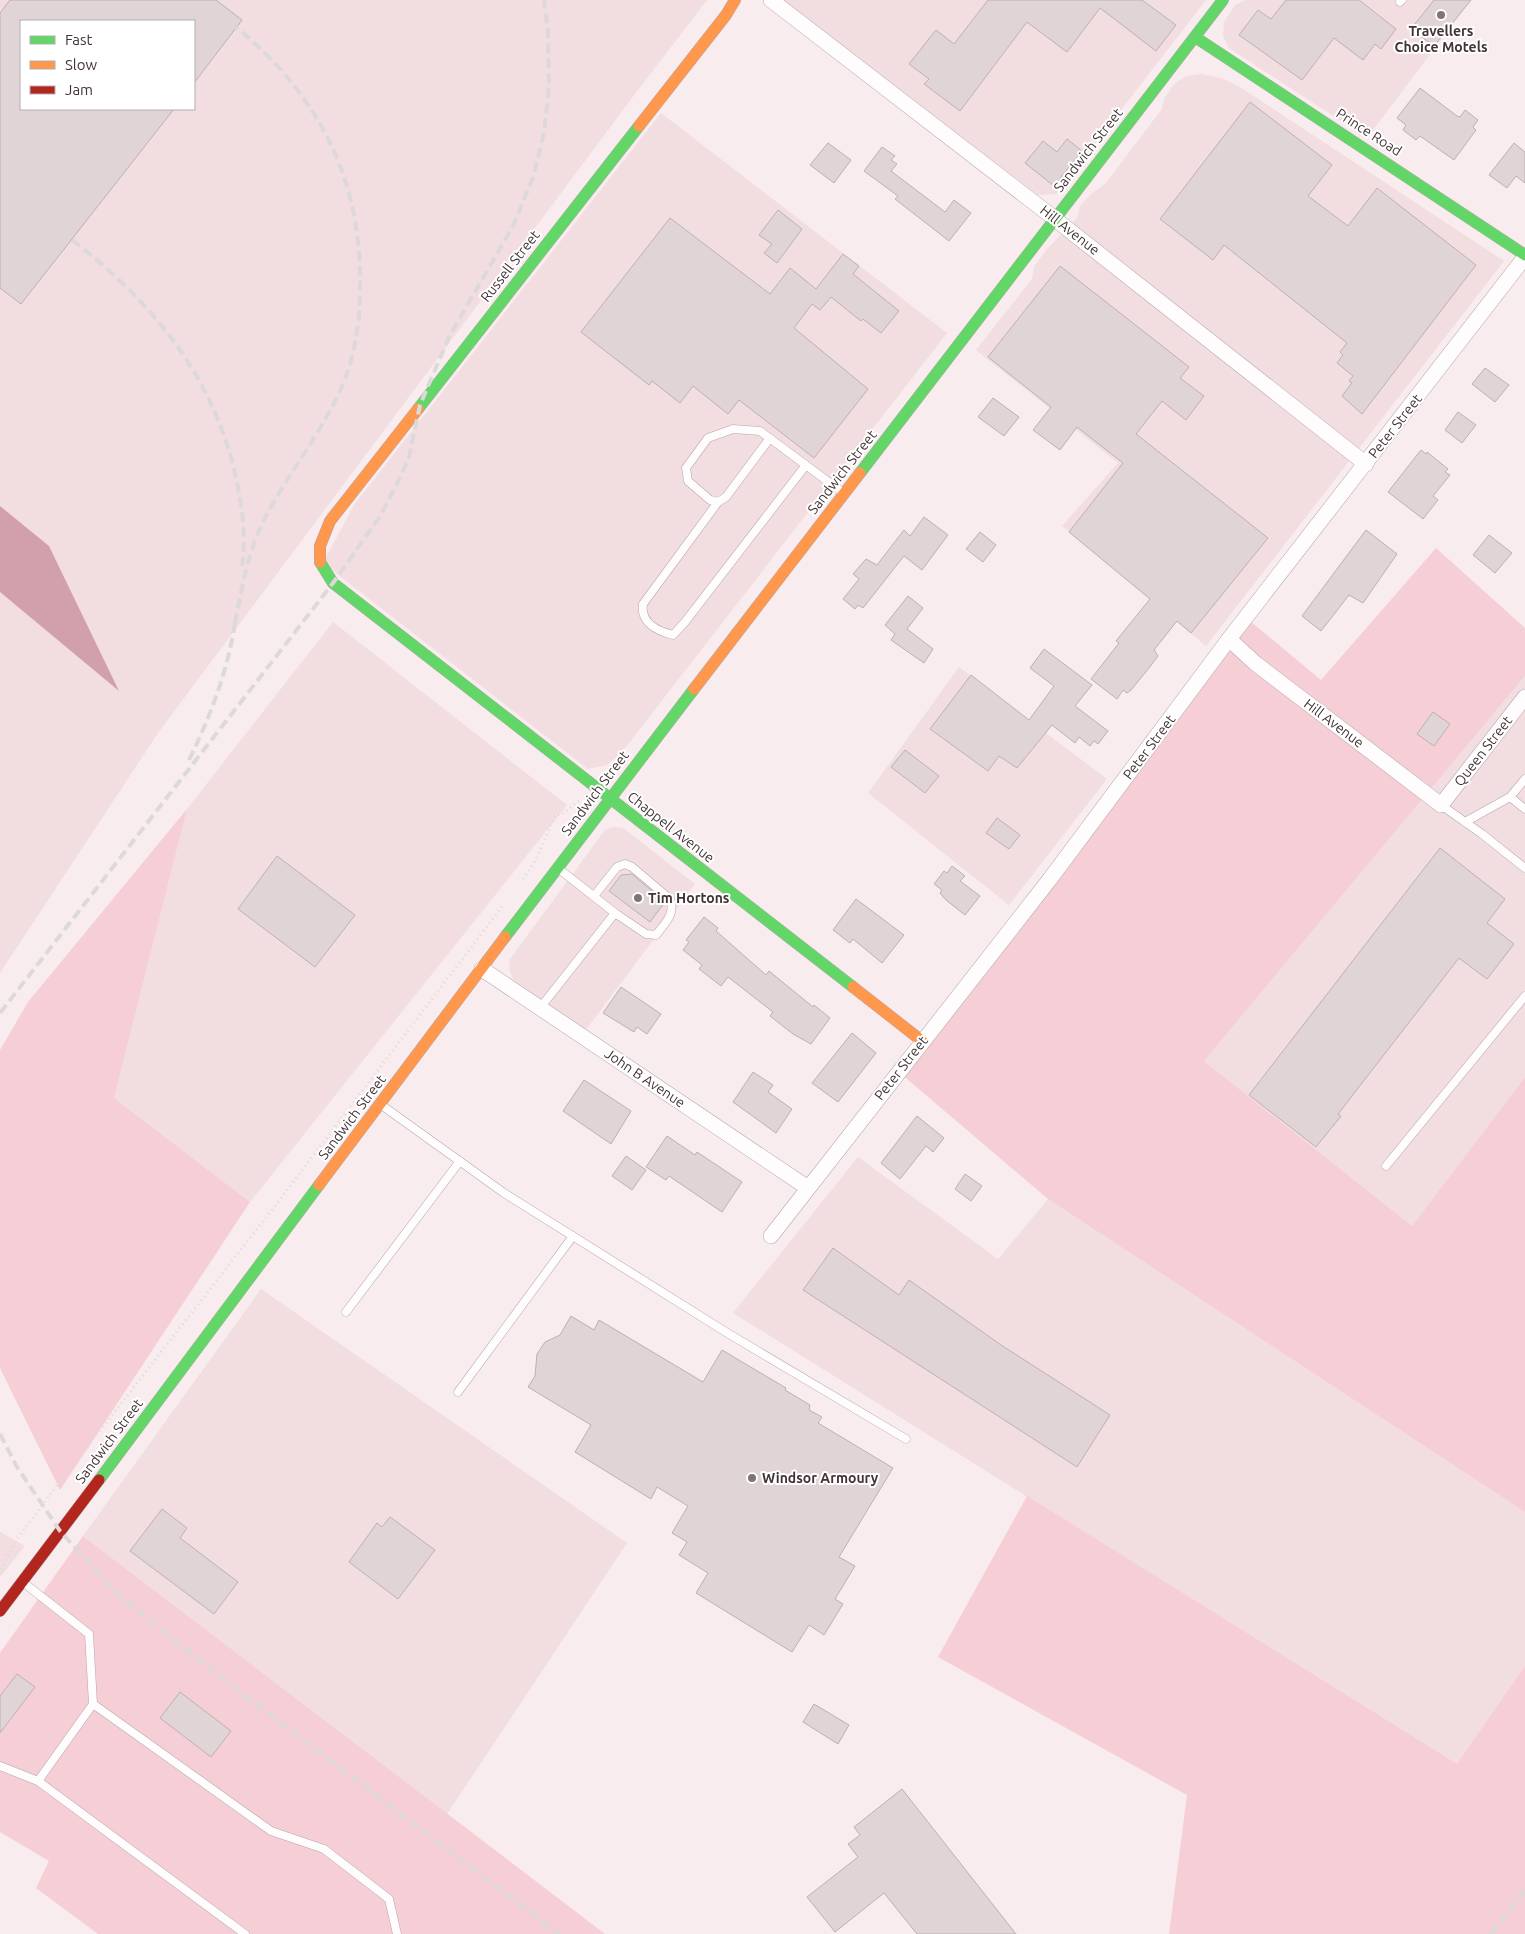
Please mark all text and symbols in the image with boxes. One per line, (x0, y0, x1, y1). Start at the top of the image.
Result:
marker: Travellers Choice Motels (1435, 9, 1447, 21)
legend (20, 20, 195, 110)
place label: Travellers Choice Motels (1394, 23, 1488, 55)
text: Fast (65, 31, 93, 48)
text: Slow (65, 56, 98, 73)
text: Jam (65, 81, 93, 98)
street label: Sandwich Street (1050, 105, 1126, 195)
street label: Prince Road (1333, 105, 1405, 159)
street label: Hill Avenue (1037, 202, 1103, 258)
street label: Russell Street (477, 227, 543, 305)
street label: Peter Street (1365, 390, 1425, 461)
street label: Sandwich Street (804, 427, 880, 517)
street label: Hill Avenue (1301, 695, 1367, 751)
street label: Peter Street (1120, 711, 1179, 782)
street label: Queen Street (1451, 712, 1516, 789)
street label: Sandwich Street (558, 747, 632, 838)
street label: Chappell Avenue (624, 788, 718, 866)
place label: Tim Hortons (648, 890, 730, 906)
marker: Tim Hortons (632, 892, 644, 904)
street label: Peter Street (871, 1032, 931, 1103)
street label: John B Avenue (602, 1045, 688, 1111)
street label: Sandwich Street (315, 1071, 389, 1162)
street label: Sandwich Street (72, 1395, 146, 1486)
place label: Windsor Armoury (762, 1470, 879, 1486)
marker: Windsor Armoury (746, 1472, 758, 1484)

